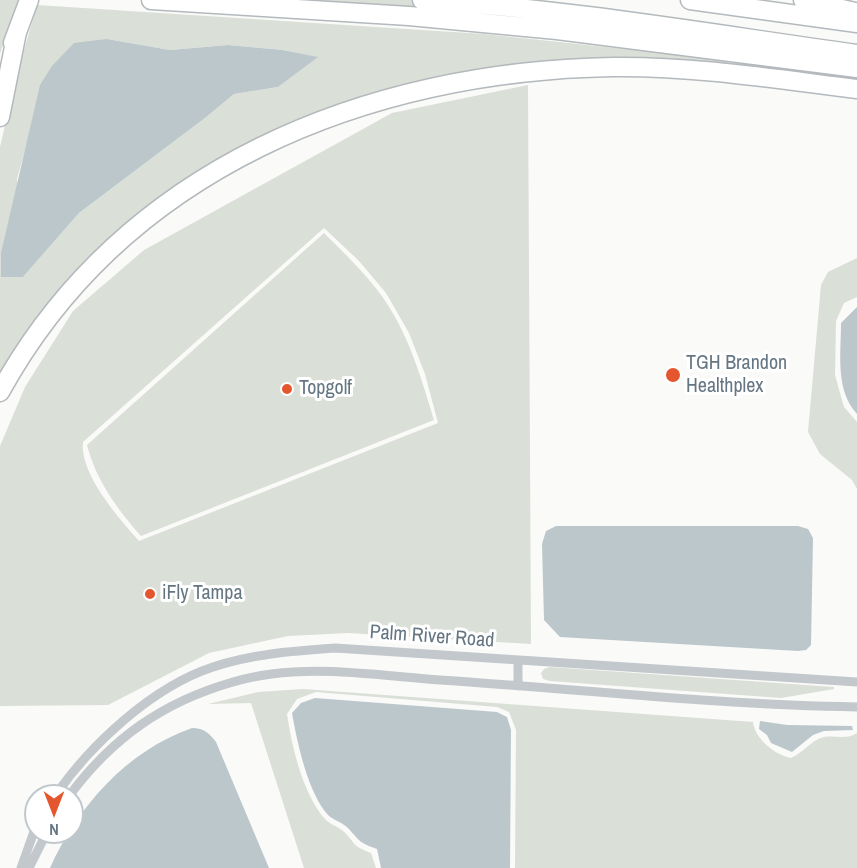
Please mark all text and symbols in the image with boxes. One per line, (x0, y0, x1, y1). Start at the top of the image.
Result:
place label: TGH Brandon Healthplex (686, 352, 787, 399)
marker: TGH Brandon Healthplex (664, 366, 682, 384)
place label: Topgolf (299, 377, 352, 401)
marker: Topgolf (280, 382, 294, 396)
place label: iFly Tampa (162, 582, 243, 606)
marker: iFly Tampa (143, 587, 157, 601)
street label: Palm River Road (369, 621, 495, 653)
north arrow (24, 784, 84, 844)
text: N (49, 819, 59, 841)

